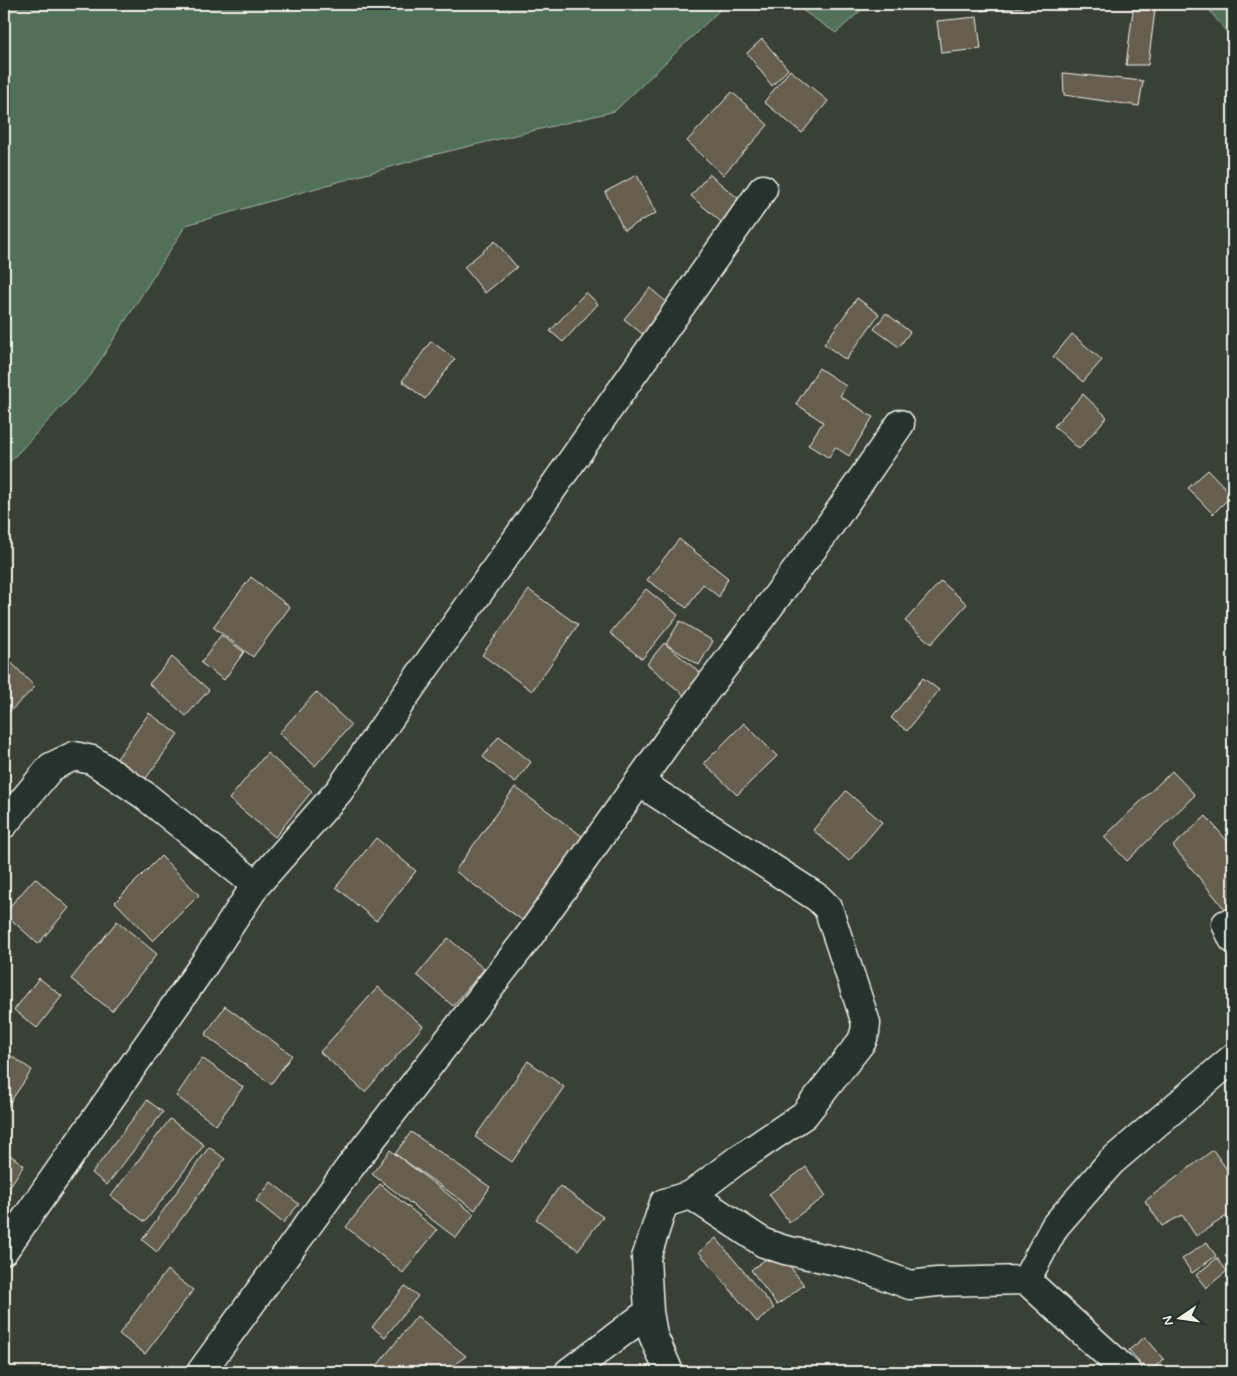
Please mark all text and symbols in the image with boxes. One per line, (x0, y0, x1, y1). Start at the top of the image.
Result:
north arrow (1154, 1294, 1204, 1344)
text: N (1158, 1314, 1178, 1327)

